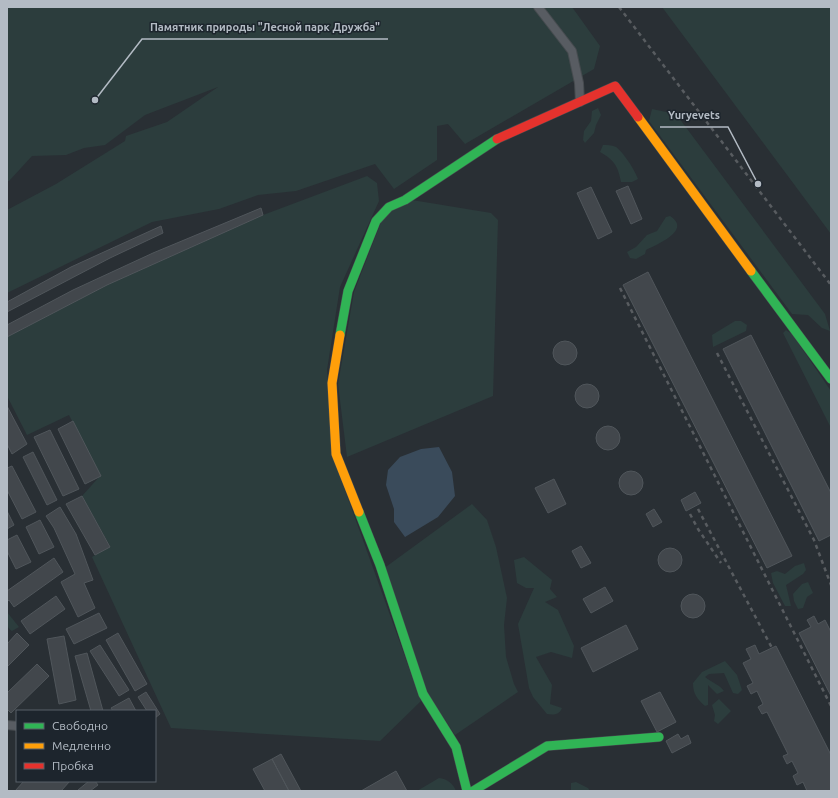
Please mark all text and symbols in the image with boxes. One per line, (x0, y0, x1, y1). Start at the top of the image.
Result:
callout: Памятник природы "Лесной парк Дружба" (142, 16, 388, 39)
text: Памятник природы "Лесной парк Дружба" (150, 21, 380, 33)
callout: Yuryevets (660, 104, 728, 127)
text: Yuryevets (668, 109, 720, 121)
legend (16, 710, 156, 782)
text: Свободно (52, 719, 108, 732)
text: Медленно (52, 739, 111, 752)
text: Пробка (52, 759, 94, 772)

